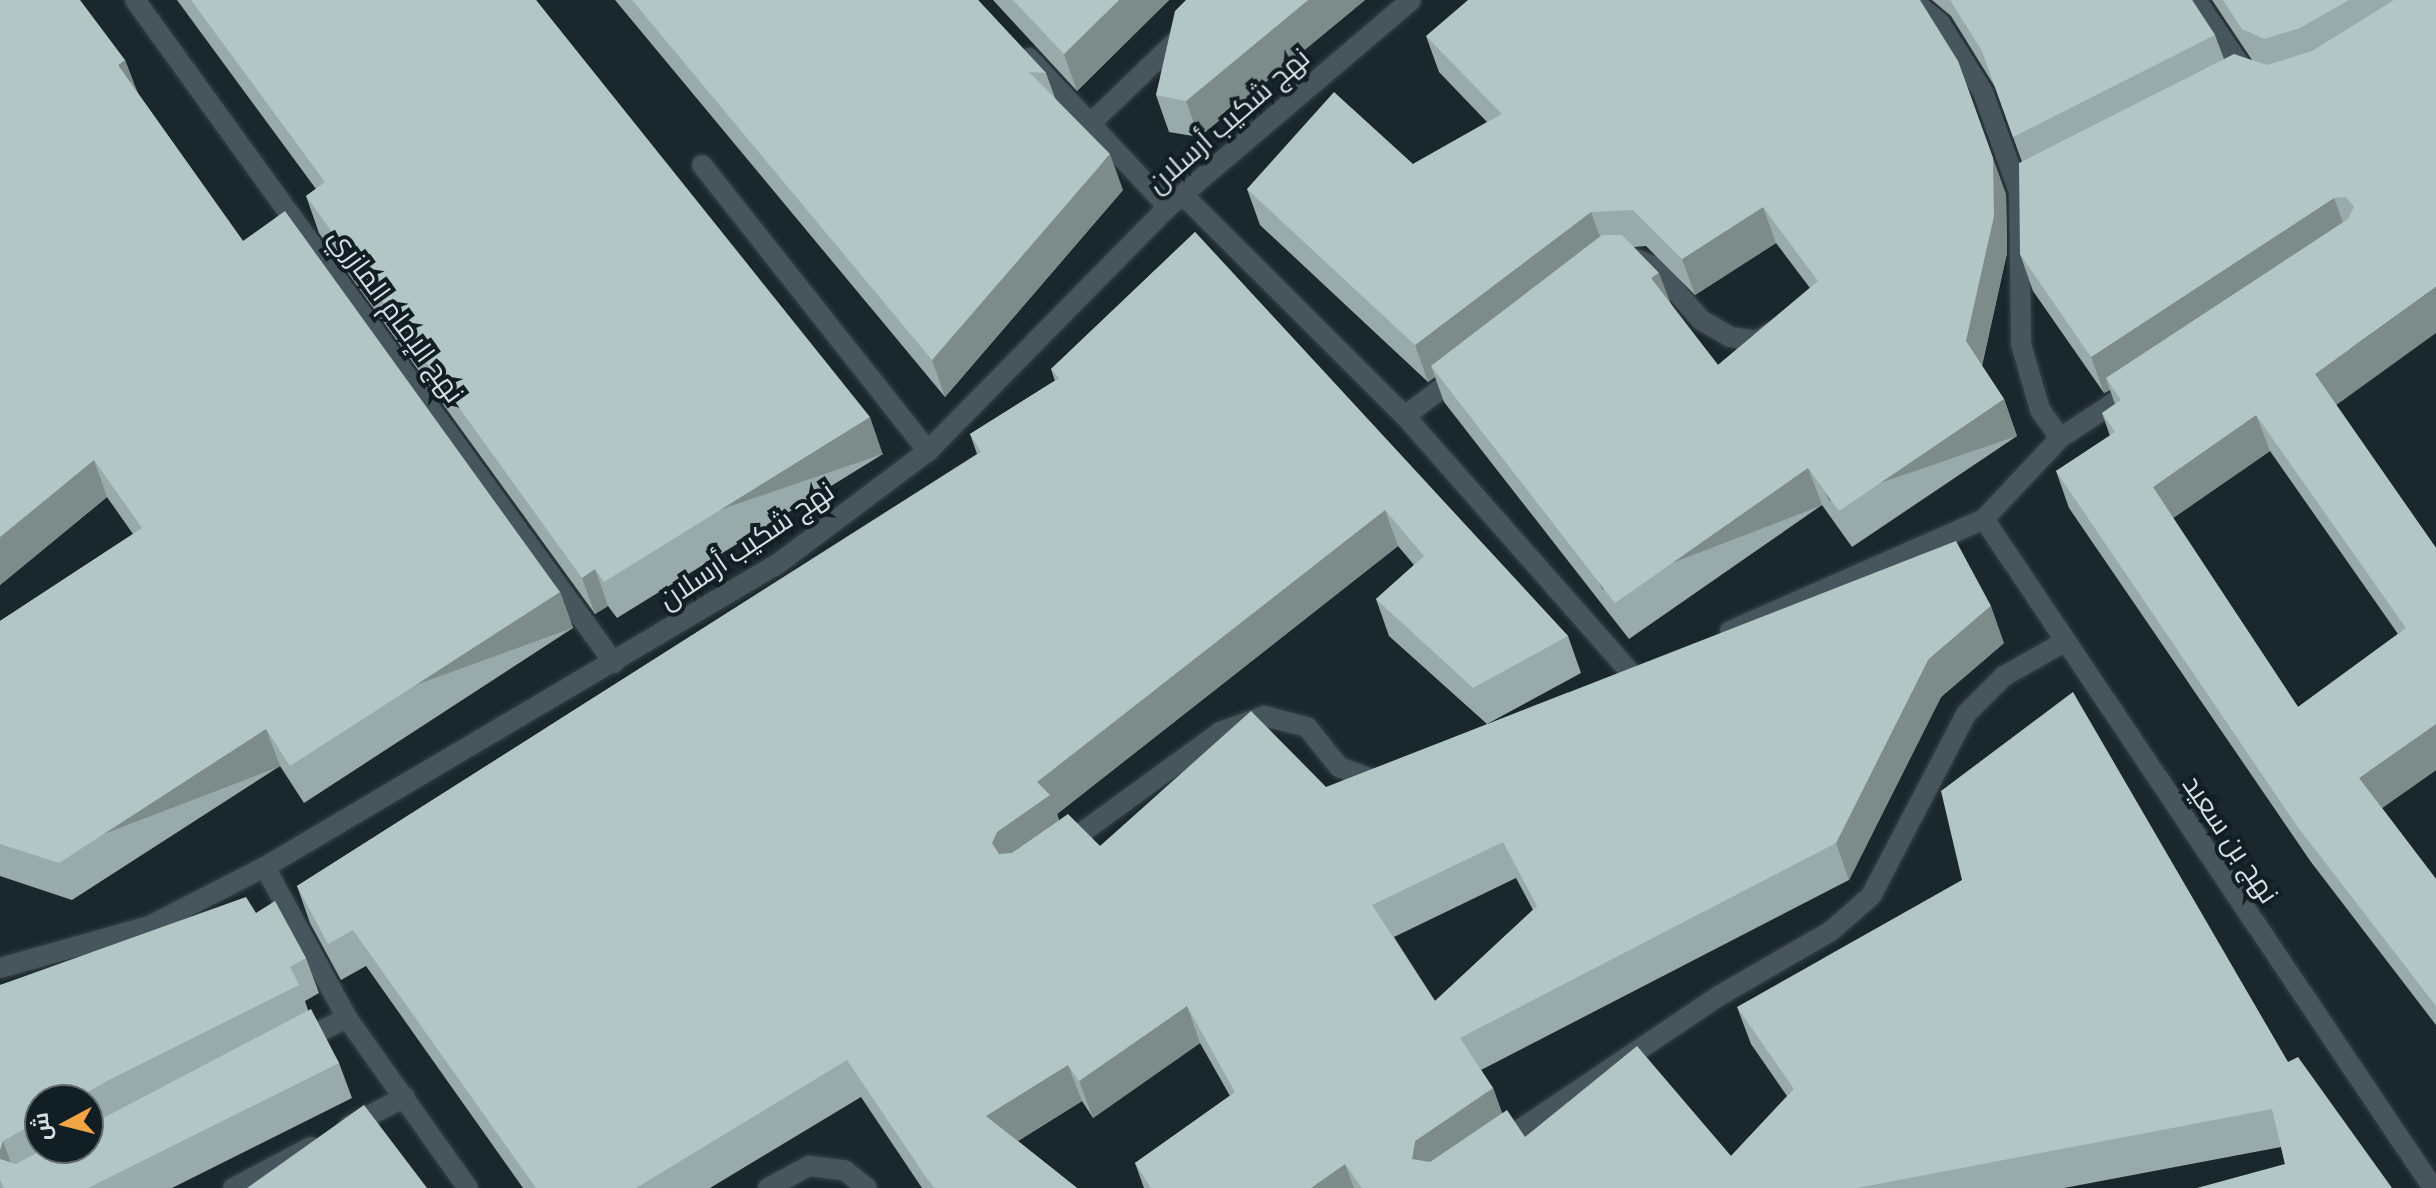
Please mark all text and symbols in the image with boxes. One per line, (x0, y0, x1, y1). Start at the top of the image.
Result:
street label: نهج شكيب أرسلان (1140, 40, 1316, 200)
street label: نهج الإمام المازري (322, 221, 472, 409)
street label: نهج شكيب أرسلان (652, 474, 840, 616)
street label: نهج بن سعيد (2176, 769, 2286, 909)
north arrow (24, 1084, 104, 1164)
text: ش (27, 1111, 57, 1142)

